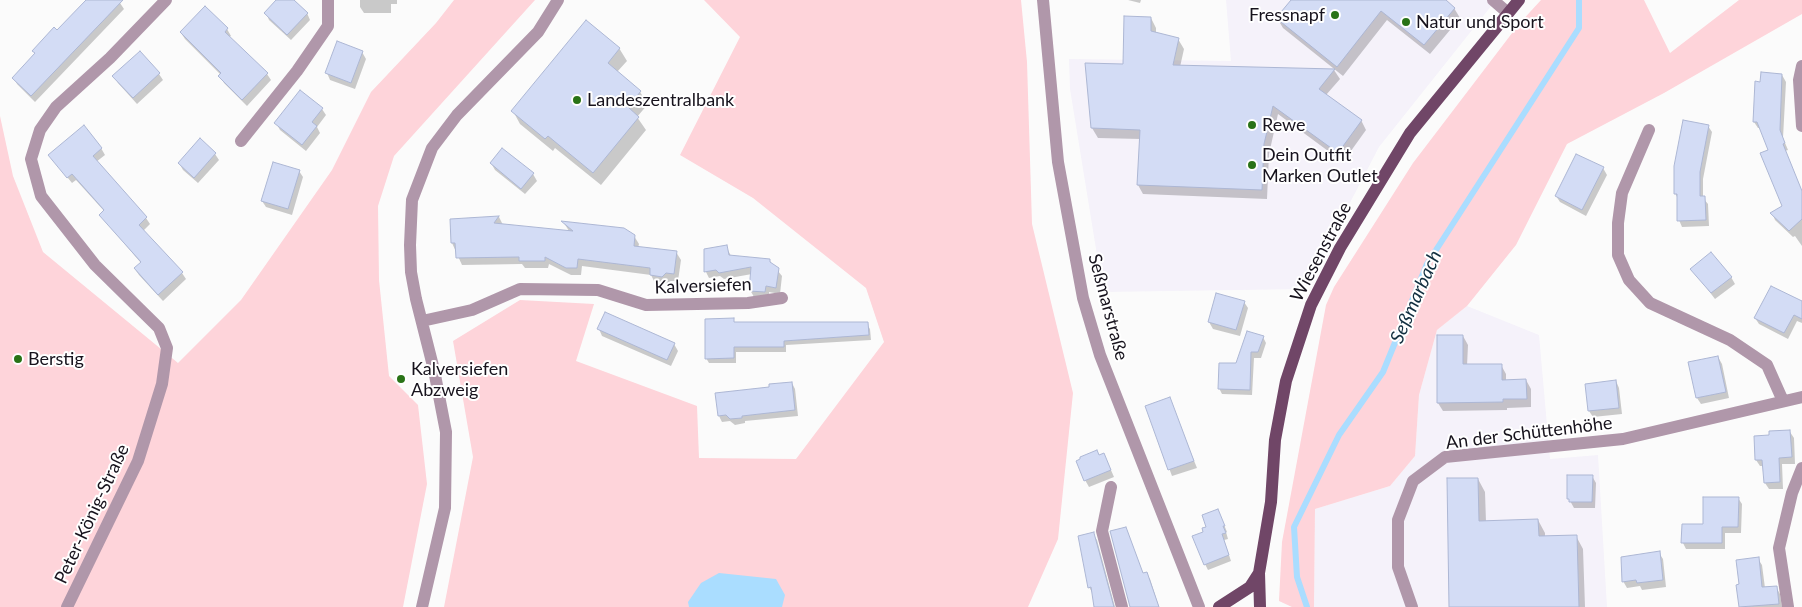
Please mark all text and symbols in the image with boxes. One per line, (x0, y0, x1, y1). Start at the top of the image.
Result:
place label: Fressnapf (1249, 4, 1325, 26)
marker: Fressnapf (1329, 9, 1341, 21)
place label: Natur und Sport (1416, 11, 1544, 33)
marker: Natur und Sport (1400, 16, 1412, 28)
place label: Landeszentralbank (587, 89, 734, 111)
marker: Landeszentralbank (571, 94, 583, 106)
place label: Rewe (1262, 114, 1306, 136)
marker: Rewe (1246, 119, 1258, 131)
place label: Dein Outfit Marken Outlet (1262, 144, 1378, 186)
marker: Dein Outfit Marken Outlet (1246, 159, 1258, 171)
street label: Wiesenstraße (1286, 199, 1356, 305)
water label: Seßmarbach (1385, 247, 1447, 347)
street label: Seßmarstraße (1083, 251, 1133, 363)
street label: Kalversiefen (654, 274, 752, 298)
place label: Berstig (28, 348, 84, 370)
marker: Berstig (12, 353, 24, 365)
place label: Kalversiefen Abzweig (411, 358, 508, 400)
marker: Kalversiefen Abzweig (395, 373, 407, 385)
street label: An der Schüttenhöhe (1445, 412, 1613, 454)
street label: Peter-König-Straße (50, 441, 134, 587)

